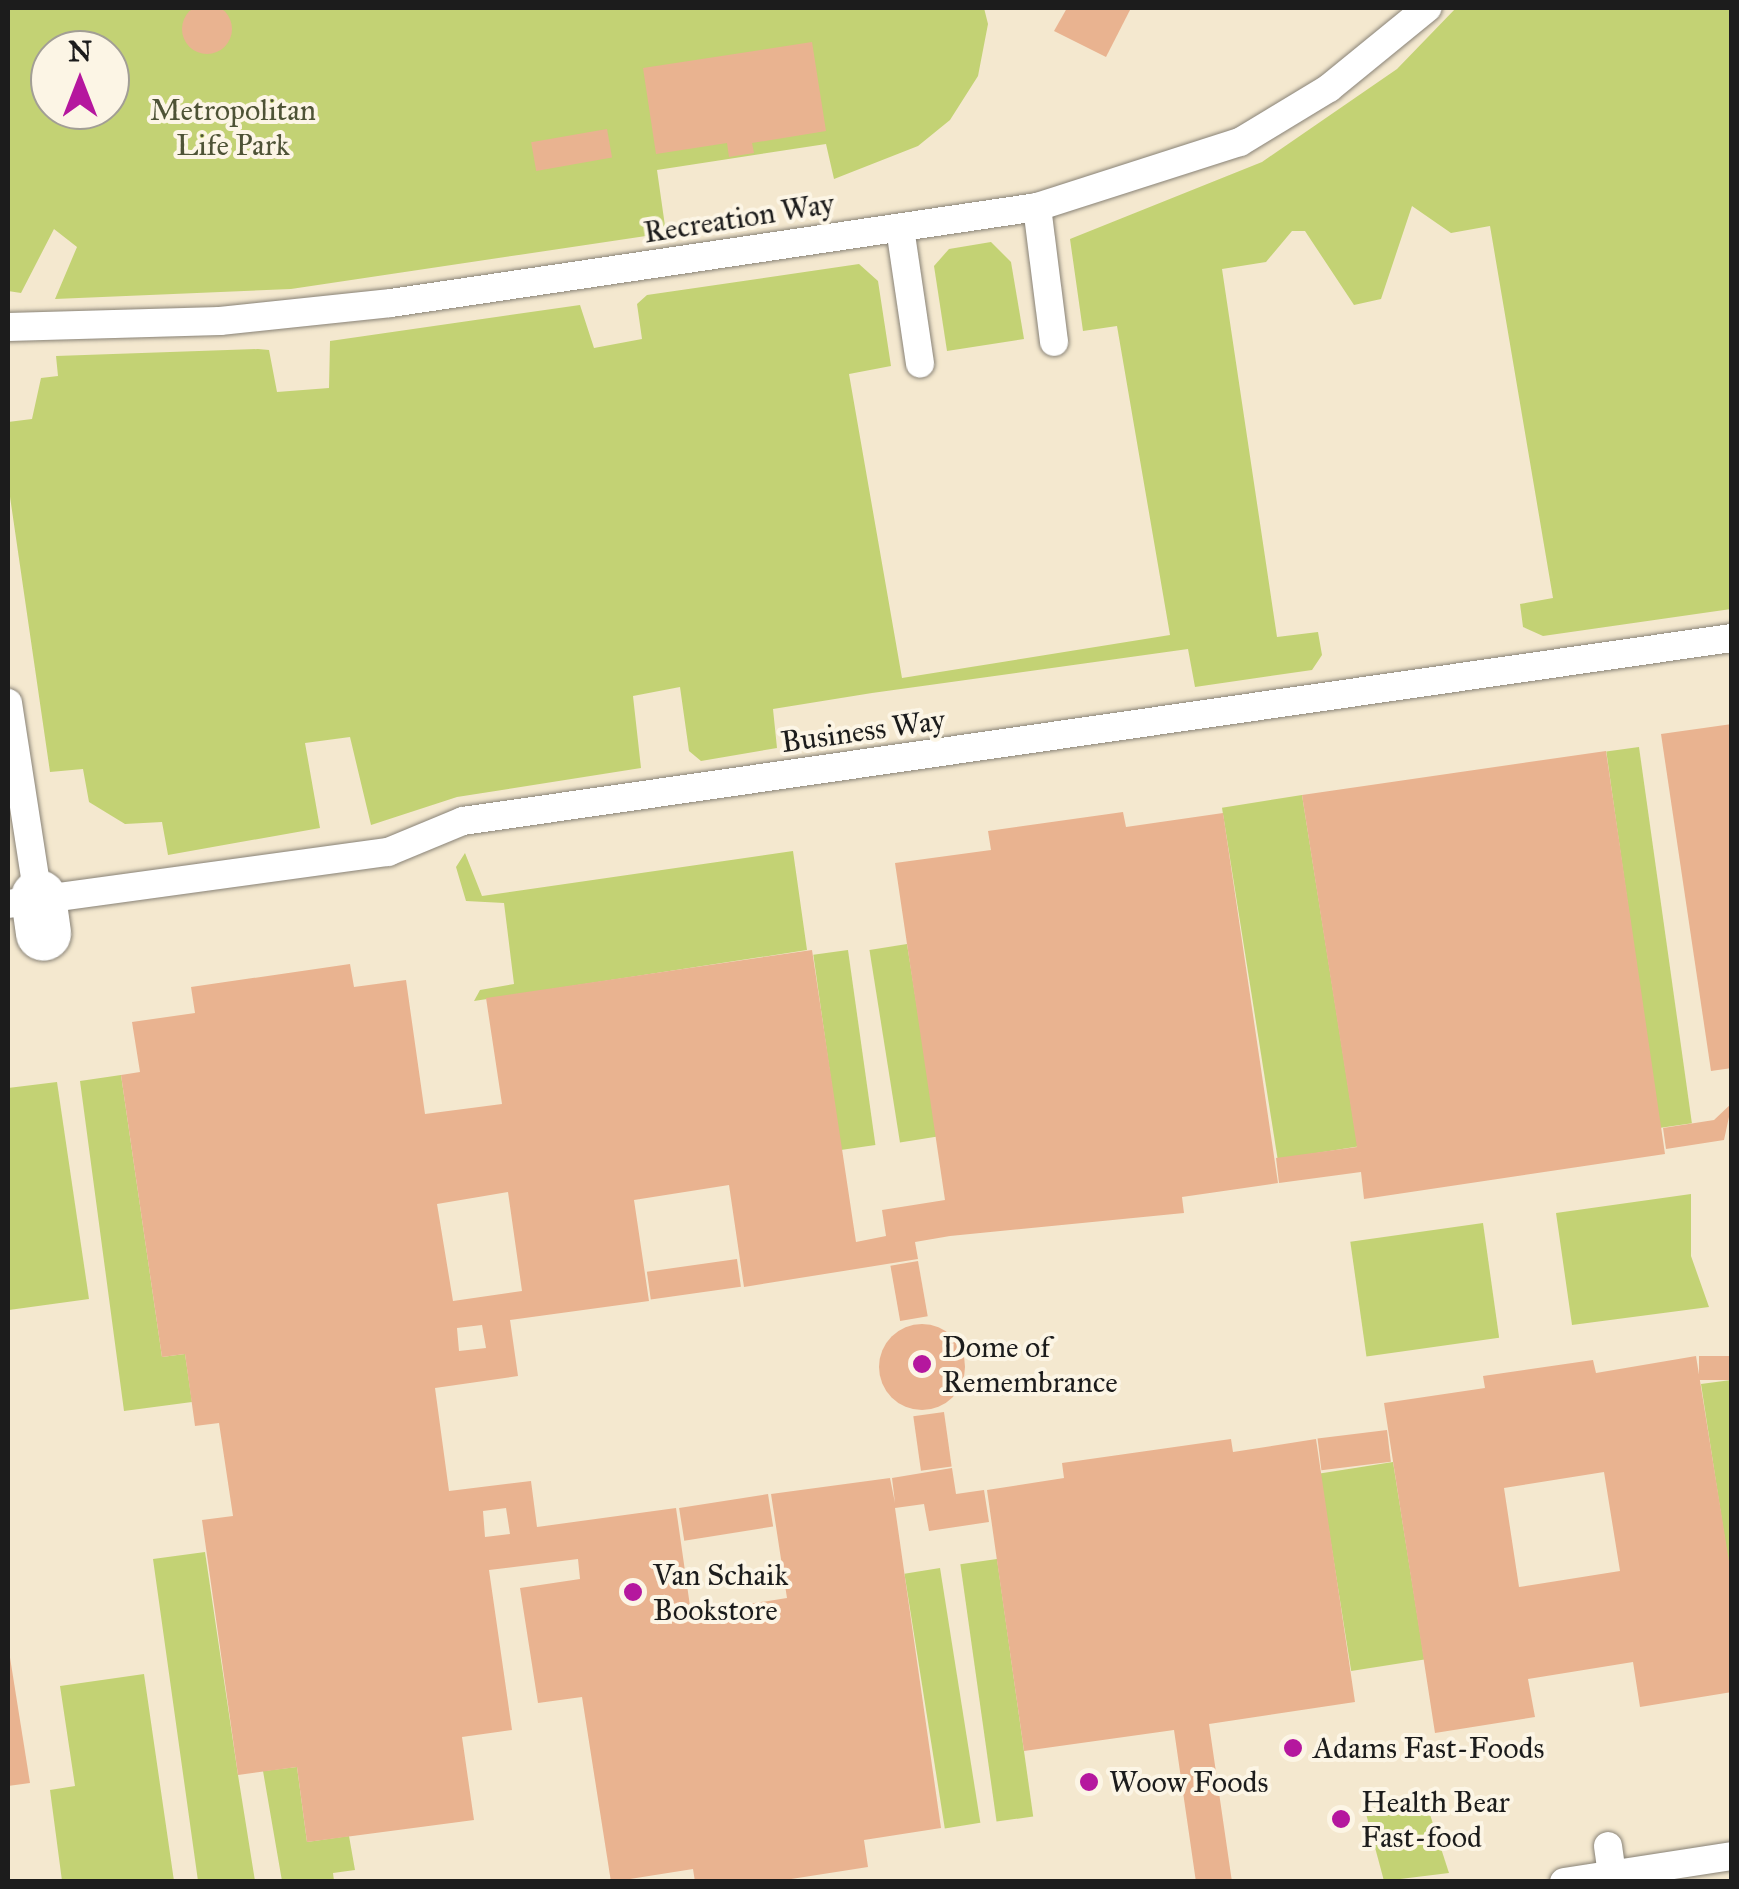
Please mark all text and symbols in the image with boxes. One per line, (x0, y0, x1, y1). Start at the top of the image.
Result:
north arrow (30, 30, 130, 130)
text: N (68, 34, 92, 69)
park label: Metropolitan Life Park (150, 92, 316, 162)
street label: Recreation Way (641, 185, 837, 251)
street label: Business Way (779, 702, 947, 760)
place label: Dome of Remembrance (942, 1329, 1118, 1400)
marker: Dome of Remembrance (911, 1353, 933, 1375)
place label: Van Schaik Bookstore (653, 1557, 788, 1628)
marker: Van Schaik Bookstore (622, 1581, 644, 1603)
place label: Adams Fast-Foods (1313, 1730, 1544, 1766)
marker: Adams Fast-Foods (1282, 1737, 1304, 1759)
place label: Woow Foods (1109, 1764, 1269, 1800)
marker: Woow Foods (1078, 1771, 1100, 1793)
place label: Health Bear Fast-food (1361, 1784, 1510, 1854)
marker: Health Bear Fast-food (1330, 1808, 1352, 1830)

